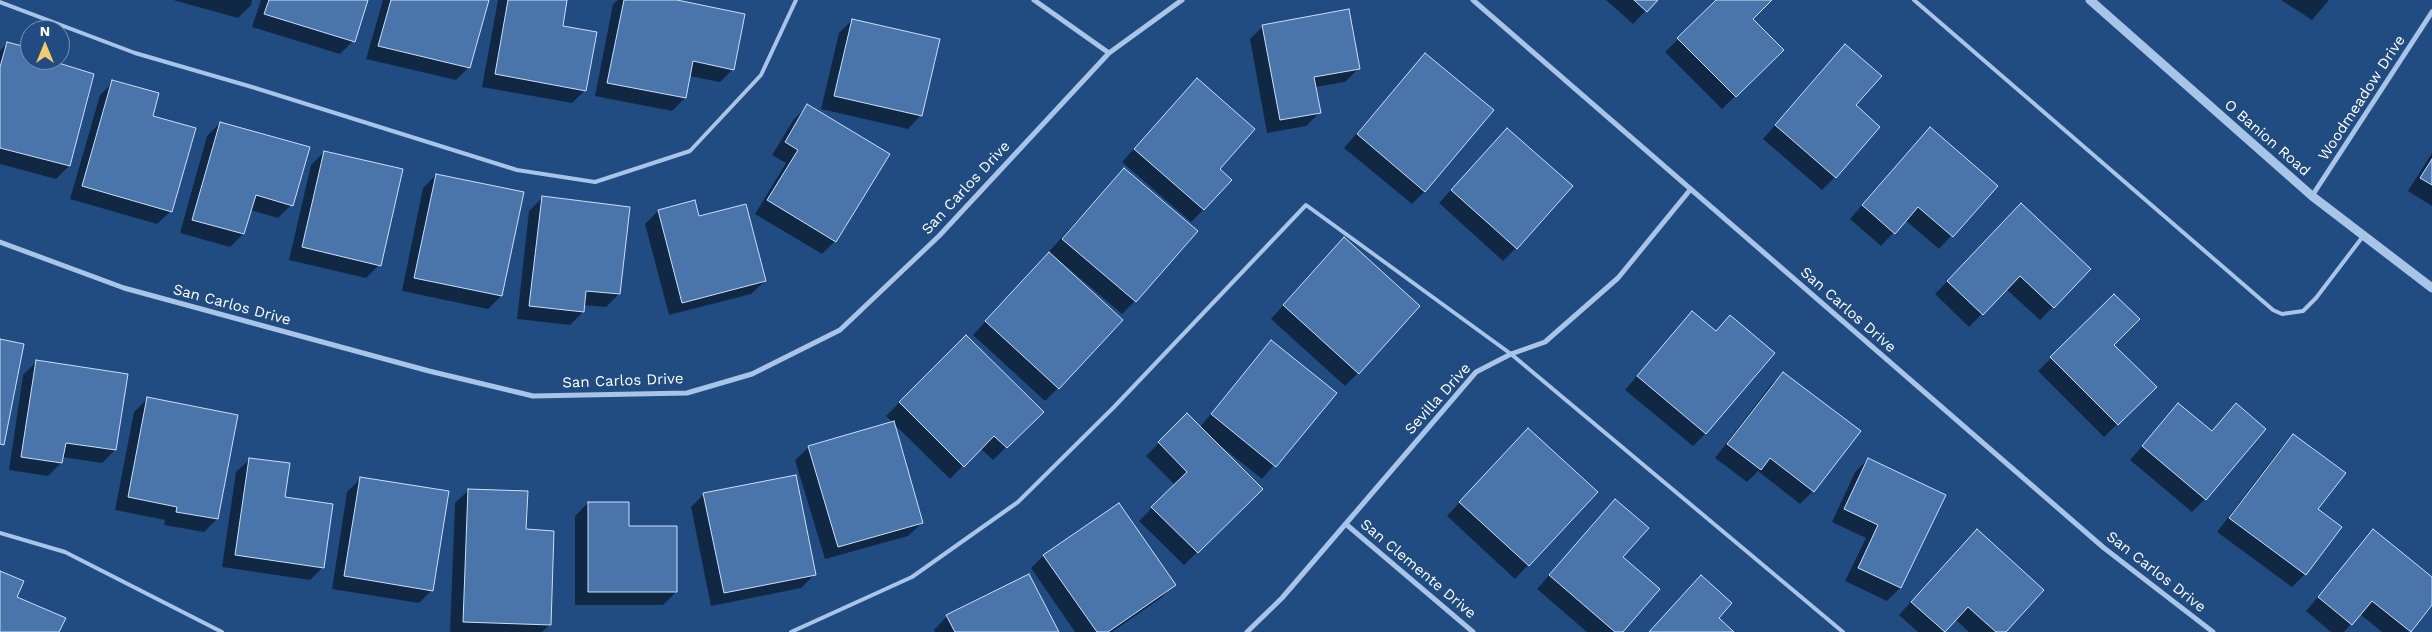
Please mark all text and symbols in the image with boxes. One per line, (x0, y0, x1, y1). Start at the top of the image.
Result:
north arrow (20, 20, 70, 70)
text: N (40, 23, 50, 39)
street label: Woodmeadow Drive (2315, 32, 2409, 164)
street label: O Banion Road (2220, 96, 2314, 180)
street label: San Carlos Drive (918, 138, 1014, 238)
street label: San Carlos Drive (1796, 263, 1900, 357)
street label: San Carlos Drive (171, 281, 293, 329)
street label: Sevilla Drive (1401, 360, 1475, 438)
street label: San Carlos Drive (562, 370, 684, 392)
street label: San Clemente Drive (1357, 515, 1479, 623)
street label: San Carlos Drive (2103, 528, 2209, 616)

